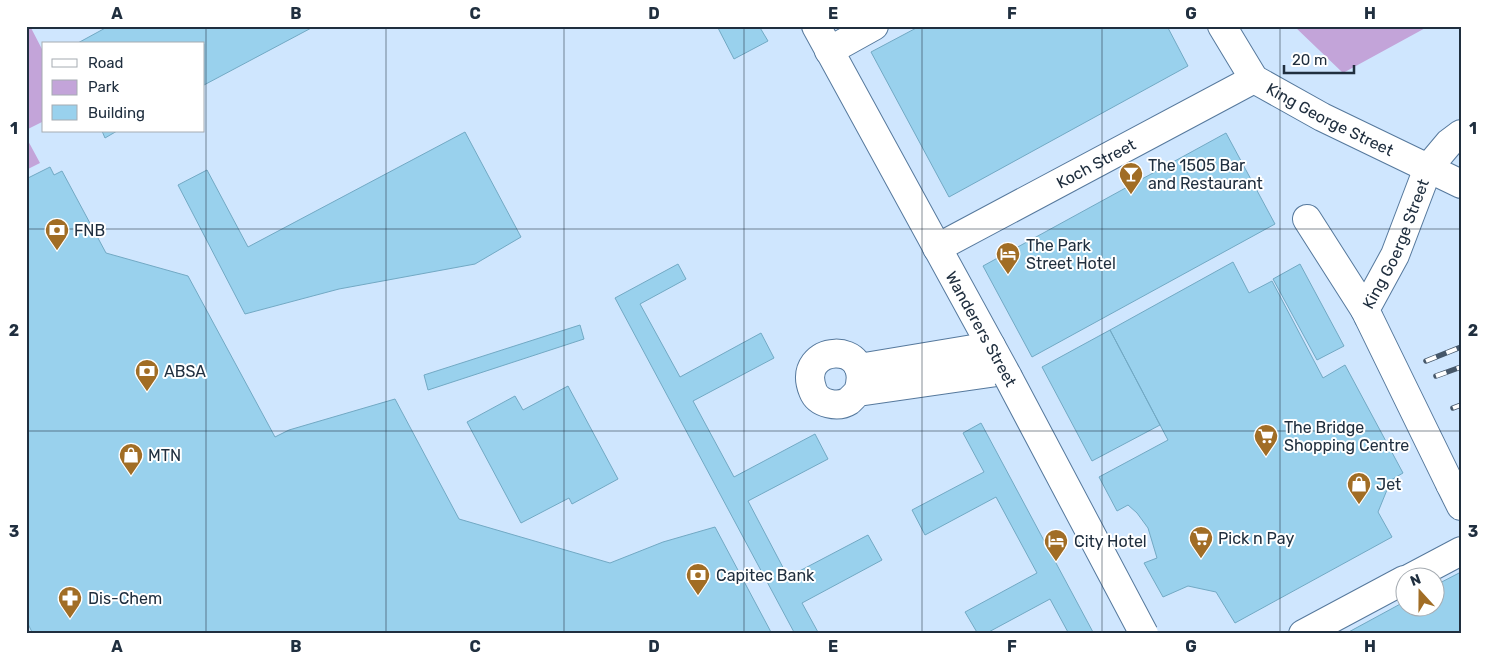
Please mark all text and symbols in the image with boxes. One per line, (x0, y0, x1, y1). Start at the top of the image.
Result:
text: A (111, 4, 123, 23)
text: B (290, 4, 302, 23)
text: C (469, 4, 481, 23)
text: D (648, 4, 660, 23)
text: E (828, 4, 838, 23)
text: F (1007, 4, 1017, 23)
text: G (1185, 4, 1197, 23)
text: H (1364, 4, 1376, 23)
legend (42, 42, 205, 132)
scale bar (1284, 42, 1354, 74)
text: 20 m (1292, 51, 1327, 69)
text: Road (88, 54, 124, 72)
text: Park (88, 78, 119, 96)
street label: King George Street (1263, 78, 1397, 160)
text: Building (88, 104, 145, 122)
text: 1 (10, 119, 18, 138)
text: 1 (1469, 119, 1477, 138)
street label: Koch Street (1053, 134, 1139, 192)
place label: The 1505 Bar and Restaurant (1148, 156, 1263, 193)
bar icon: The 1505 Bar and Restaurant (1118, 161, 1144, 195)
street label: King Goerge Street (1358, 176, 1433, 312)
bank icon: FNB (44, 217, 70, 251)
place label: FNB (74, 221, 105, 240)
place label: The Park Street Hotel (1026, 236, 1116, 273)
hotel icon: The Park Street Hotel (995, 241, 1021, 275)
street label: Wanderers Street (941, 268, 1021, 390)
text: 2 (9, 321, 19, 340)
text: 2 (1468, 321, 1478, 340)
bank icon: ABSA (134, 358, 160, 392)
place label: ABSA (164, 362, 206, 381)
place label: The Bridge Shopping Centre (1284, 418, 1409, 455)
supermarket icon: The Bridge Shopping Centre (1253, 423, 1279, 457)
shop icon: MTN (118, 442, 144, 476)
place label: MTN (148, 446, 181, 465)
shop icon: Jet (1346, 471, 1372, 505)
place label: Jet (1376, 475, 1401, 494)
text: 3 (9, 522, 19, 541)
text: 3 (1468, 522, 1478, 541)
supermarket icon: Pick n Pay (1188, 525, 1214, 559)
hotel icon: City Hotel (1043, 528, 1069, 562)
place label: Pick n Pay (1218, 529, 1294, 548)
place label: City Hotel (1074, 532, 1147, 551)
bank icon: Capitec Bank (685, 562, 711, 596)
place label: Capitec Bank (716, 566, 815, 585)
north arrow (1394, 568, 1444, 618)
text: N (1408, 571, 1423, 590)
pharmacy icon: Dis-Chem (57, 585, 83, 619)
place label: Dis-Chem (88, 589, 162, 608)
text: A (111, 637, 123, 656)
text: B (290, 637, 302, 656)
text: C (469, 637, 481, 656)
text: D (648, 637, 660, 656)
text: E (828, 637, 838, 656)
text: F (1007, 637, 1017, 656)
text: G (1185, 637, 1197, 656)
text: H (1364, 637, 1376, 656)

